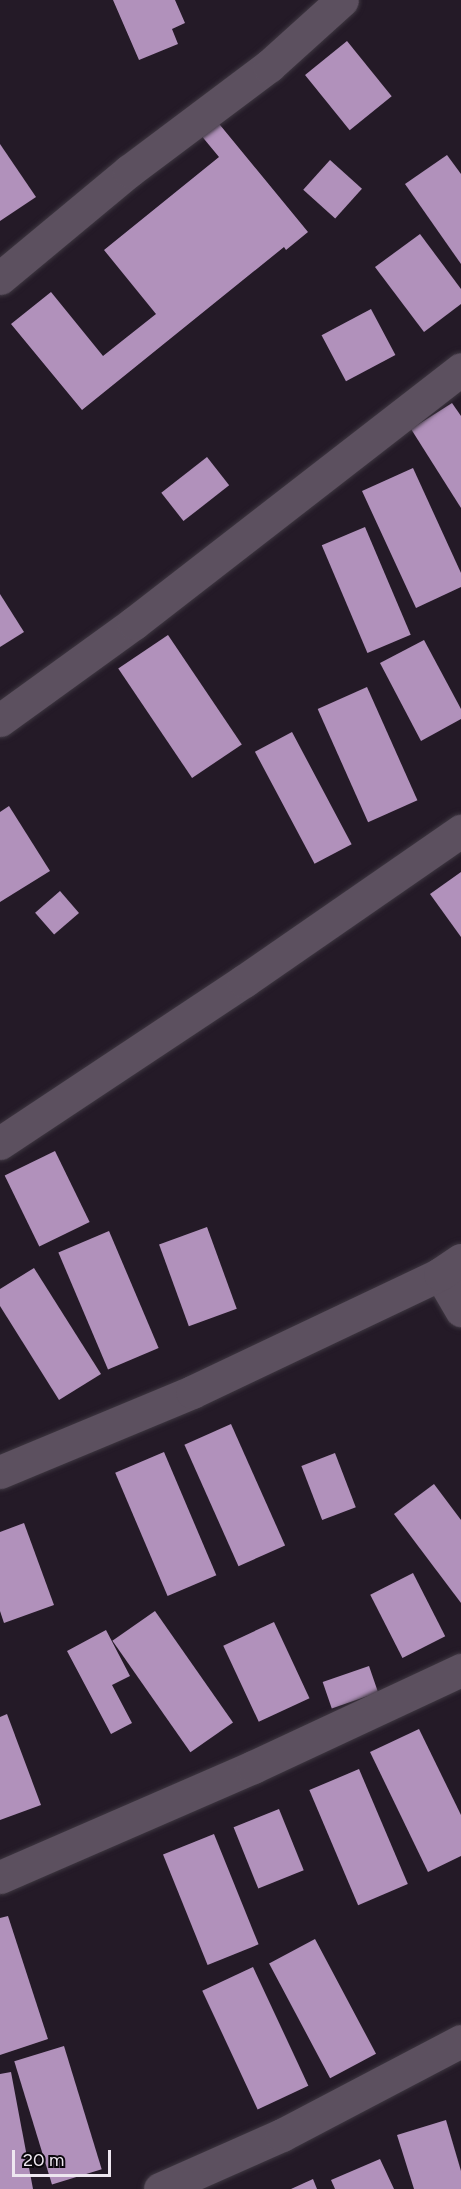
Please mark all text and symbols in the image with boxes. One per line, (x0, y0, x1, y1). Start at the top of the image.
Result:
scale bar (15, 2138, 114, 2176)
text: 20 m (23, 2149, 64, 2171)

